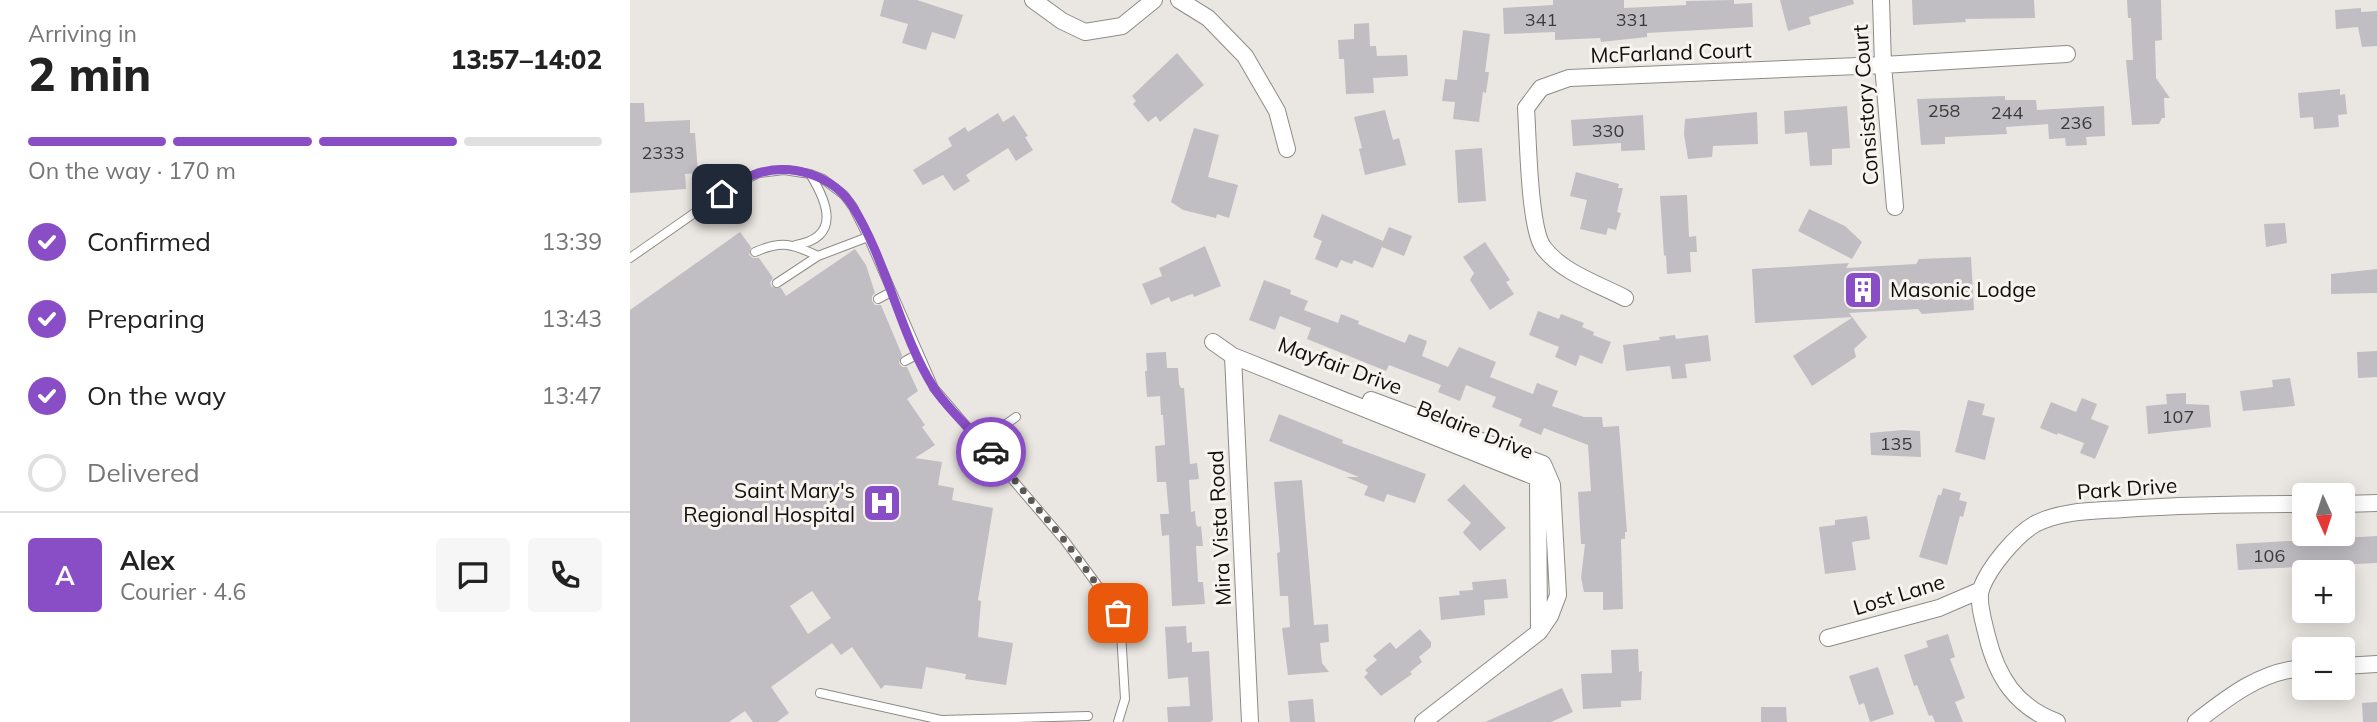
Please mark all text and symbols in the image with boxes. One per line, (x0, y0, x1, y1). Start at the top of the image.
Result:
house number: 341 (1525, 8, 1557, 31)
house number: 331 (1616, 8, 1648, 31)
text: Arriving in (28, 19, 137, 48)
street label: Consistory Court (1846, 24, 1884, 186)
street label: McFarland Court (1590, 36, 1752, 68)
text: 13:57–14:02 (451, 43, 602, 76)
text: 2 min (28, 45, 151, 103)
house number: 258 (1928, 99, 1960, 122)
house number: 244 (1991, 101, 2023, 124)
house number: 236 (2060, 111, 2092, 134)
house number: 330 (1592, 119, 1624, 142)
house number: 2333 (641, 141, 685, 164)
text: On the way · 170 m (28, 156, 236, 185)
pin (692, 164, 752, 224)
icon: home (703, 175, 741, 213)
icon: check (28, 223, 66, 261)
text: Confirmed (87, 225, 211, 258)
text: 13:39 (542, 227, 602, 256)
building icon: Masonic Lodge (1842, 269, 1884, 311)
place label: Masonic Lodge (1890, 276, 2036, 302)
icon: check (28, 300, 66, 338)
text: Preparing (87, 302, 205, 335)
text: 13:43 (542, 304, 602, 333)
street label: Mayfair Drive (1275, 331, 1406, 400)
icon: check (28, 377, 66, 415)
text: On the way (87, 379, 226, 412)
text: 13:47 (542, 381, 602, 410)
street label: Belaire Drive (1413, 394, 1537, 464)
house number: 107 (2162, 405, 2194, 428)
courier (956, 417, 1026, 487)
house number: 135 (1880, 432, 1912, 455)
icon: car (972, 433, 1010, 471)
street label: Mira Vista Road (1202, 450, 1236, 606)
text: Delivered (87, 456, 200, 489)
street label: Park Drive (2076, 472, 2178, 504)
place label: Saint Mary's Regional Hospital (683, 477, 855, 527)
hospital icon: Saint Mary's Regional Hospital (861, 482, 903, 524)
north arrow (2292, 483, 2356, 546)
map controls (2292, 483, 2355, 700)
button: chat (436, 538, 510, 612)
button: phone (528, 538, 602, 612)
text: Alex (120, 544, 175, 577)
house number: 106 (2253, 544, 2285, 567)
text: A (55, 559, 75, 592)
button: + (2292, 560, 2355, 623)
street label: Lost Lane (1850, 568, 1948, 620)
text: Courier · 4.6 (120, 577, 246, 606)
pin (1088, 583, 1148, 643)
icon: bag (1099, 594, 1137, 632)
button: − (2292, 637, 2355, 700)

